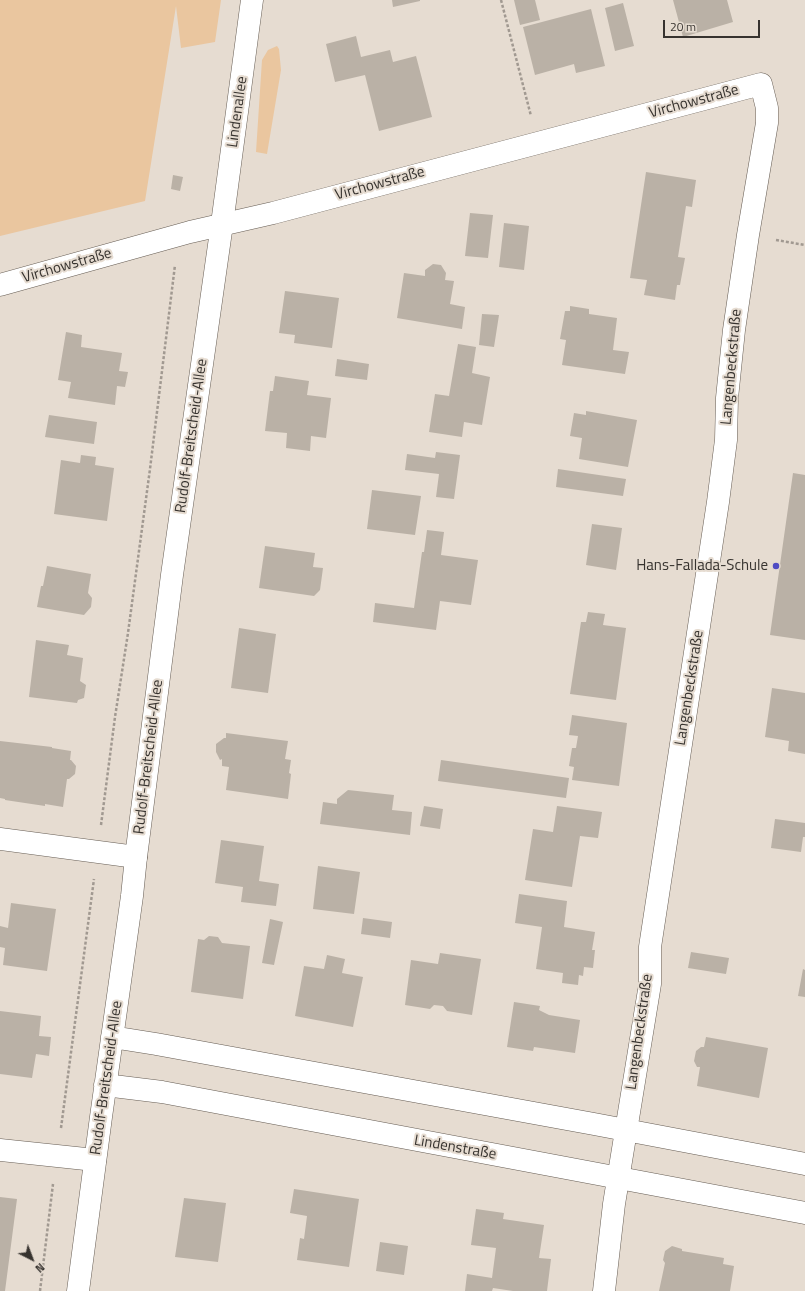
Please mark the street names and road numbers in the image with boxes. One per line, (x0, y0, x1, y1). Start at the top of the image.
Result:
street label: Lindenallee (224, 75, 252, 149)
street label: Virchowstraße (647, 81, 741, 123)
street label: Virchowstraße (333, 163, 427, 205)
street label: Virchowstraße (20, 245, 114, 287)
street label: Langenbeckstraße (718, 308, 746, 426)
street label: Rudolf-Breitscheid-Allee (172, 358, 212, 514)
street label: Langenbeckstraße (672, 629, 708, 747)
street label: Rudolf-Breitscheid-Allee (131, 679, 167, 835)
street label: Langenbeckstraße (623, 973, 657, 1091)
street label: Rudolf-Breitscheid-Allee (87, 1000, 127, 1156)
street label: Lindenstraße (412, 1132, 498, 1164)

